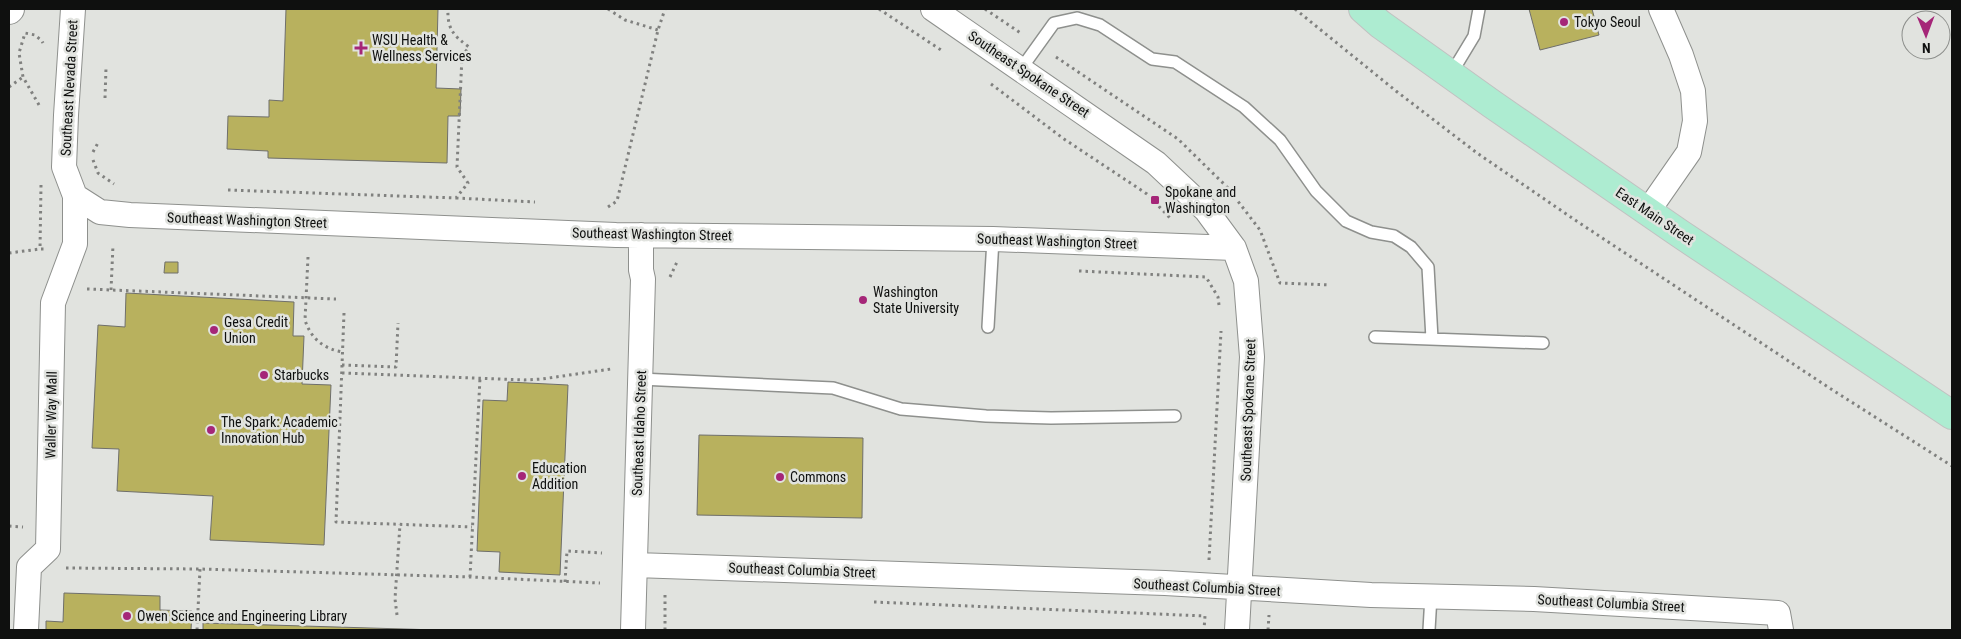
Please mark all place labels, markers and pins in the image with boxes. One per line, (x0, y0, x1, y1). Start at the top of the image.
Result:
place label: Tokyo Seoul (1574, 14, 1641, 30)
marker: Tokyo Seoul (1558, 16, 1570, 28)
place label: WSU Health & Wellness Services (372, 32, 472, 64)
marker: WSU Health & Wellness Services (354, 41, 368, 55)
place label: Spokane and Washington (1165, 184, 1236, 216)
marker: Spokane and Washington (1149, 194, 1161, 206)
place label: Washington State University (873, 284, 959, 316)
marker: Washington State University (857, 294, 869, 306)
place label: Gesa Credit Union (224, 314, 288, 346)
marker: Gesa Credit Union (208, 324, 220, 336)
place label: Starbucks (274, 367, 329, 383)
marker: Starbucks (258, 369, 270, 381)
place label: The Spark: Academic Innovation Hub (221, 414, 338, 446)
marker: The Spark: Academic Innovation Hub (205, 424, 217, 436)
place label: Education Addition (532, 460, 587, 492)
place label: Commons (790, 469, 846, 485)
marker: Education Addition (516, 470, 528, 482)
marker: Commons (774, 471, 786, 483)
place label: Owen Science and Engineering Library (137, 608, 347, 624)
marker: Owen Science and Engineering Library (121, 610, 133, 622)

